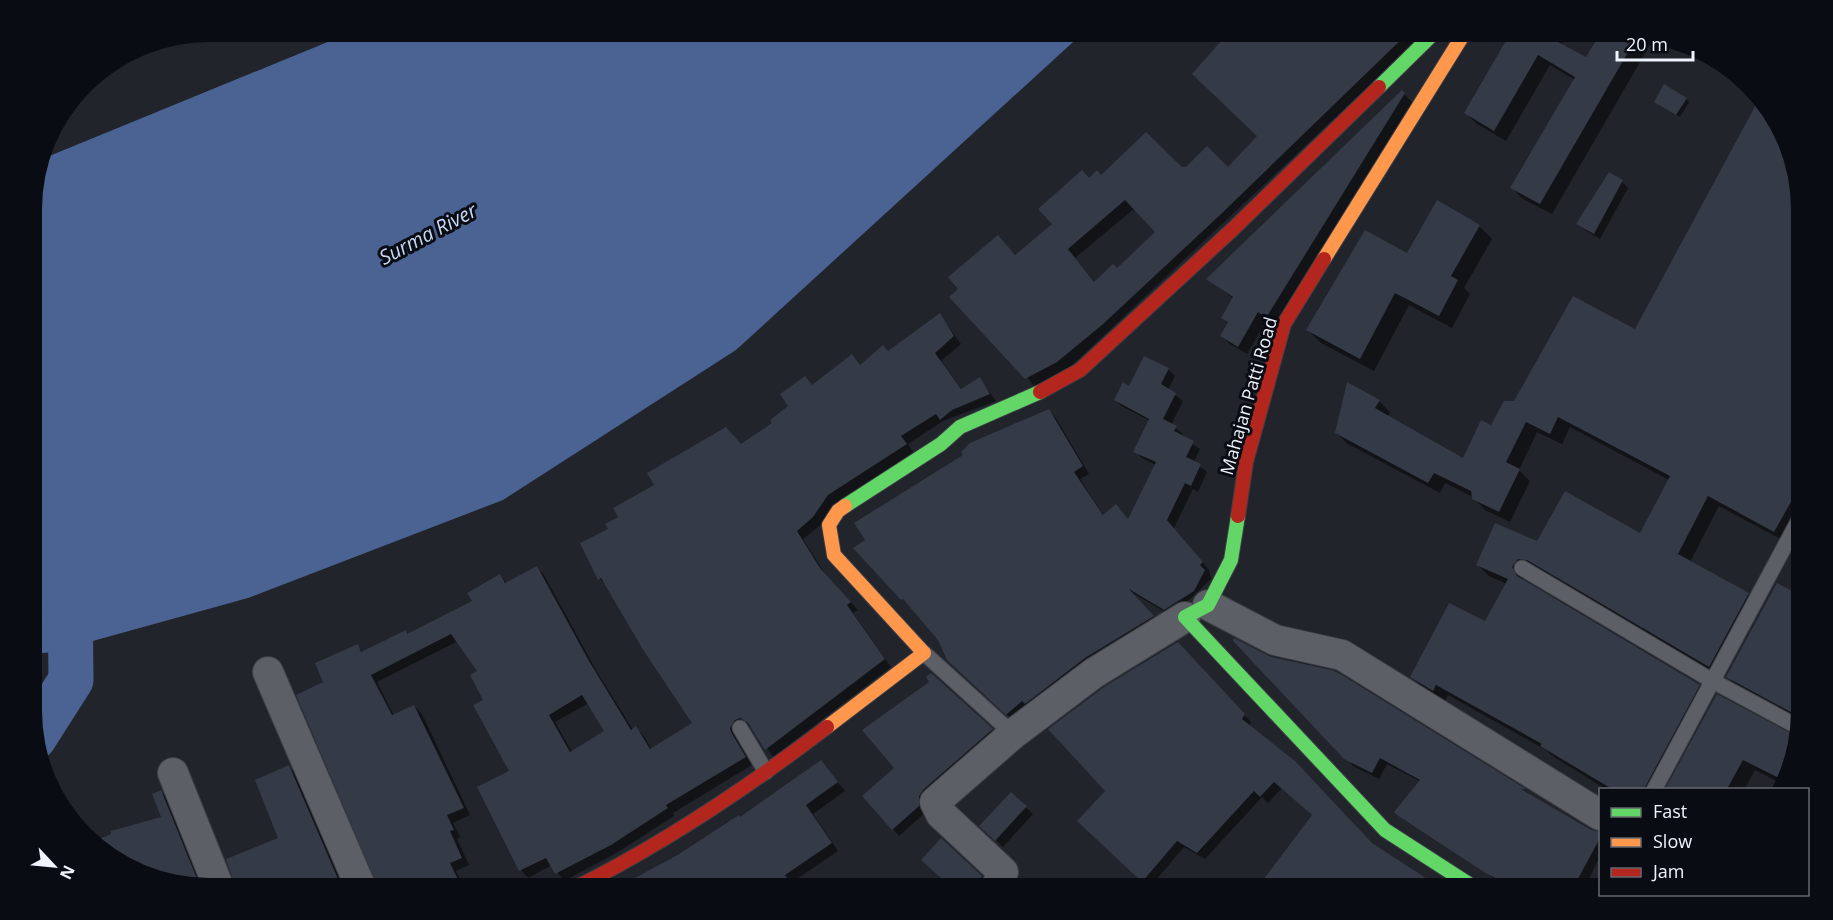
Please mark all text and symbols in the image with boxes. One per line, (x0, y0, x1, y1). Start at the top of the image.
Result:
scale bar (1617, 24, 1694, 62)
text: 20 m (1626, 32, 1668, 56)
water label: Surma River (374, 196, 482, 271)
street label: Mahajan Patti Road (1214, 314, 1282, 478)
legend (1599, 788, 1809, 896)
text: Fast (1653, 799, 1687, 823)
text: Slow (1653, 829, 1692, 853)
north arrow (24, 836, 84, 896)
text: Jam (1651, 859, 1685, 883)
text: N (55, 862, 80, 883)

